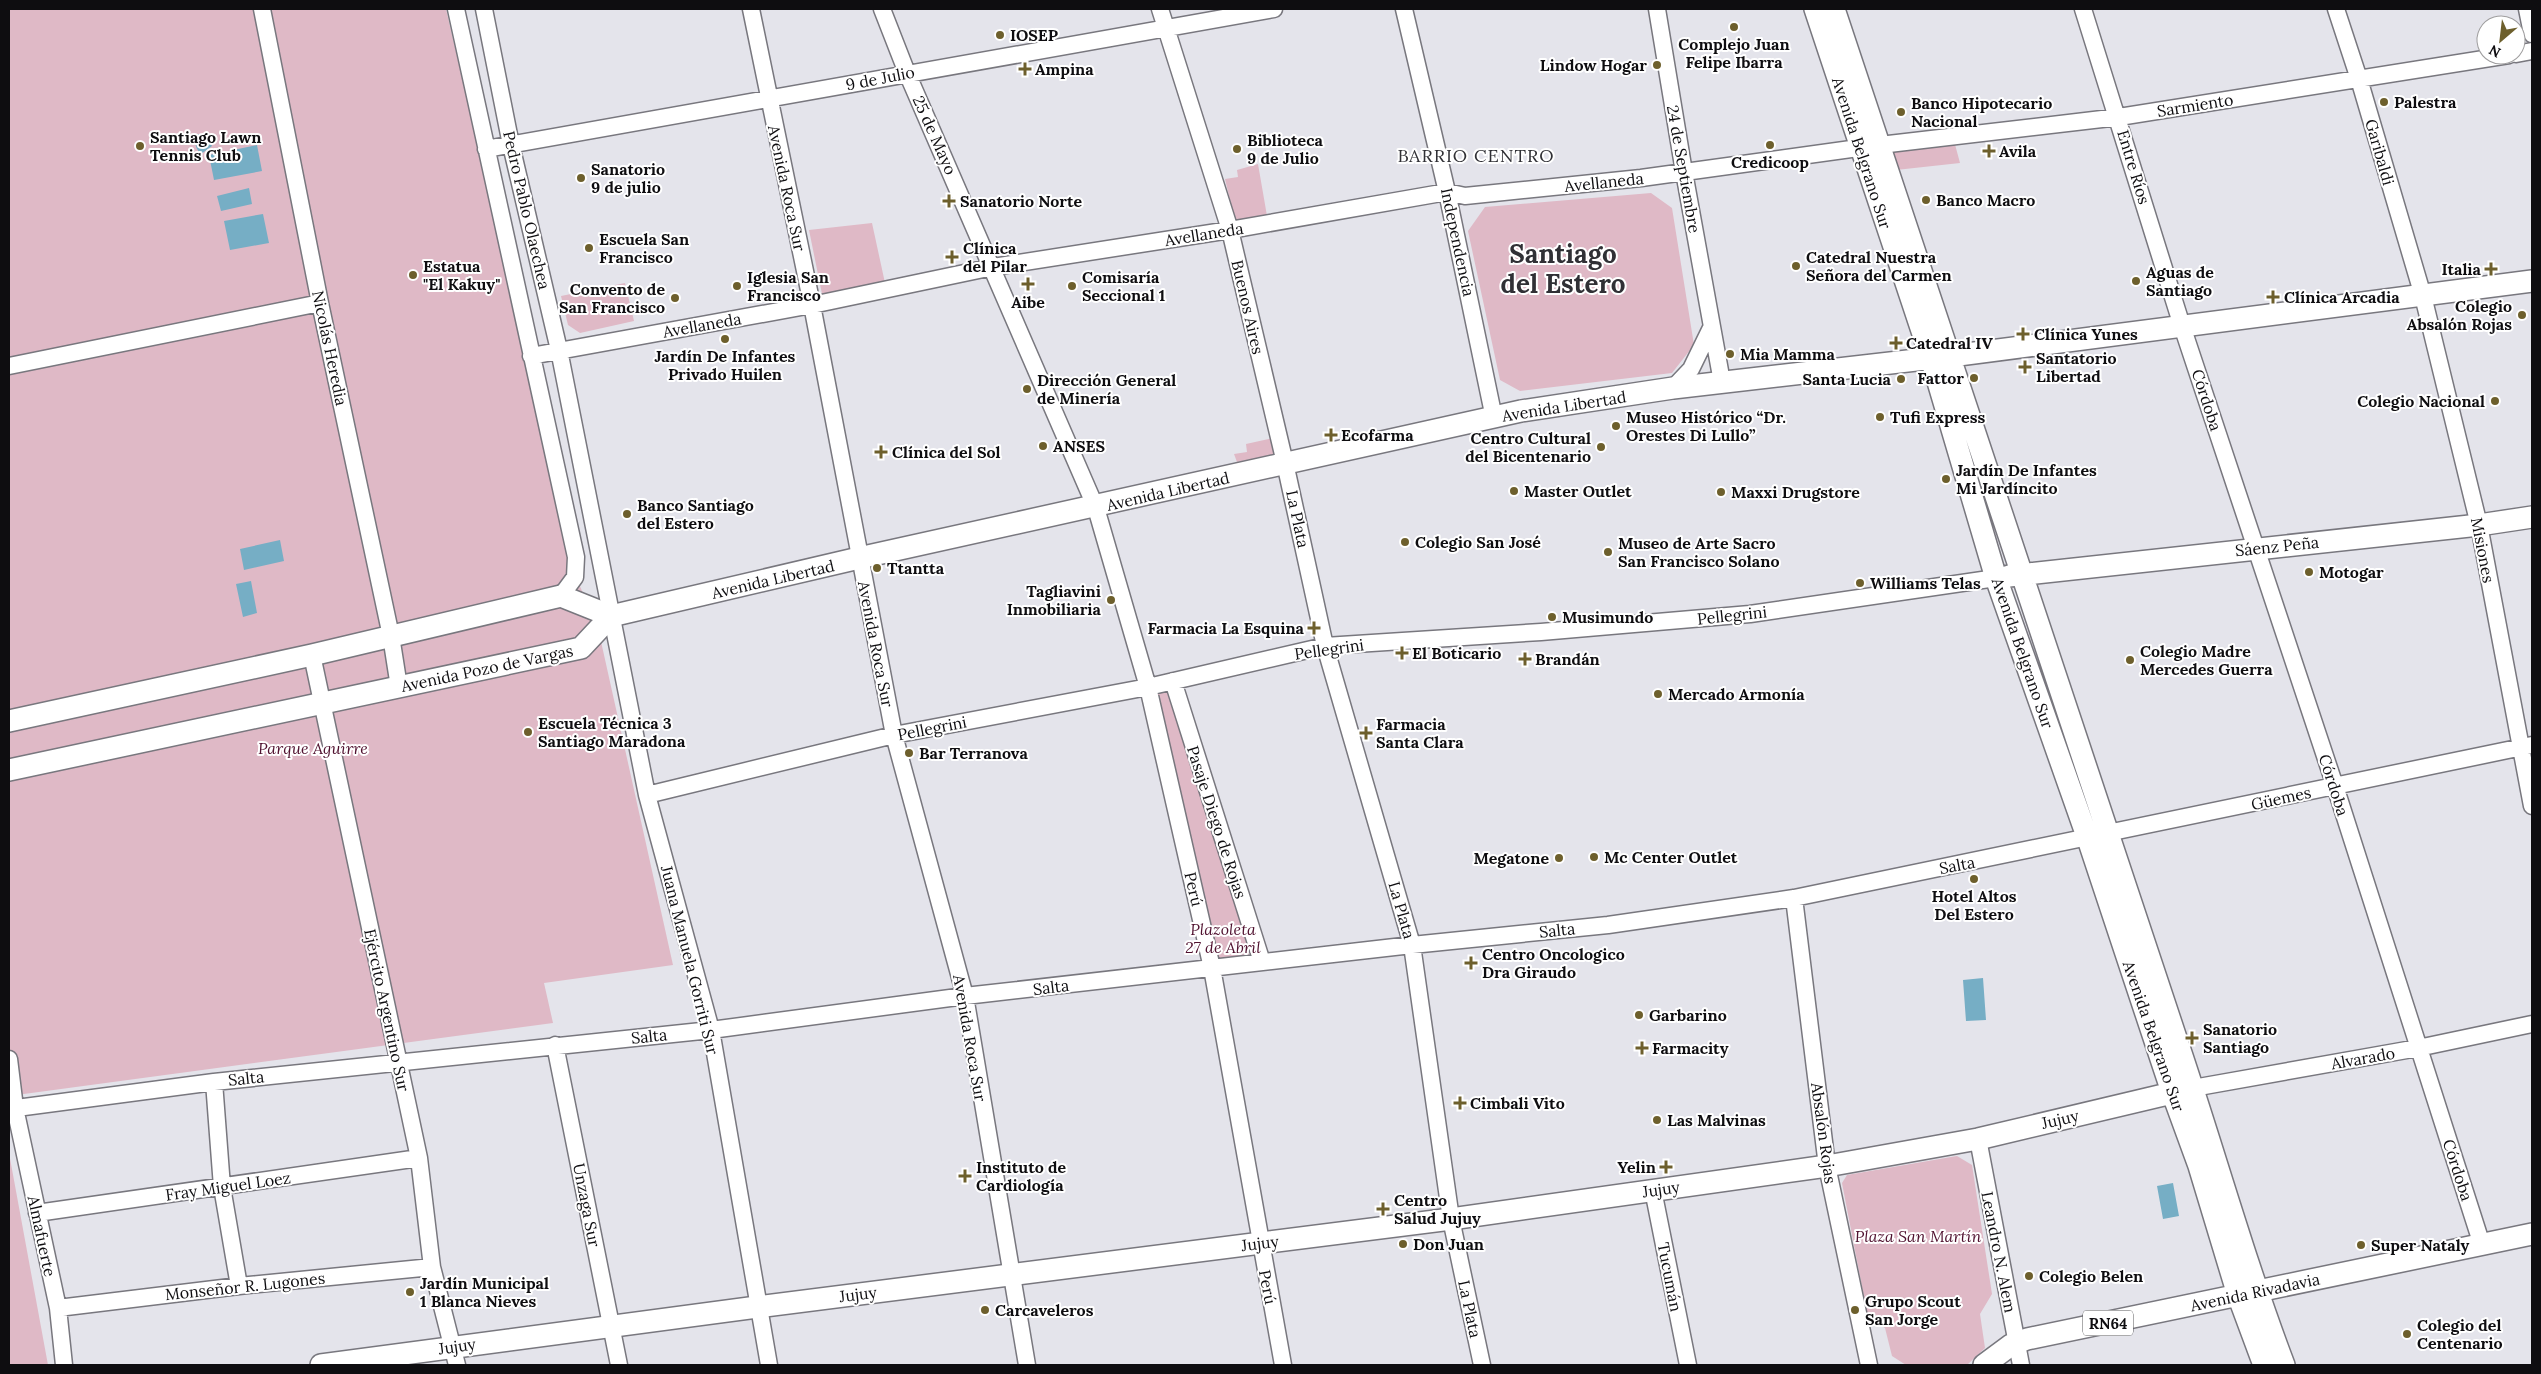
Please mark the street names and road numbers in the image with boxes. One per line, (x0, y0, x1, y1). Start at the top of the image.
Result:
street label: 9 de Julio (844, 62, 916, 94)
street label: Avenida Belgrano Sur (1828, 74, 1896, 231)
street label: Sarmiento (2155, 89, 2235, 121)
street label: 25 de Mayo (909, 92, 961, 178)
street label: 24 de Septiembre (1663, 104, 1705, 235)
street label: Garibaldi (2361, 117, 2399, 187)
street label: Avenida Roca Sur (764, 122, 810, 253)
street label: Entre Ríos (2113, 127, 2155, 207)
street label: Pedro Pablo Olaechea (499, 129, 555, 291)
street label: Avellaneda (1562, 168, 1645, 196)
street label: Independencia (1437, 186, 1479, 298)
street label: Avellaneda (1162, 218, 1245, 250)
street label: Buenos Aires (1227, 258, 1269, 356)
street label: Nicolás Heredia (308, 289, 352, 407)
street label: Avellaneda (660, 308, 743, 342)
street label: Córdoba (2188, 367, 2226, 433)
street label: Avenida Libertad (1500, 386, 1628, 426)
street label: Avenida Libertad (1104, 467, 1232, 515)
street label: La Plata (1282, 488, 1314, 550)
street label: Misiones (2467, 516, 2499, 584)
street label: Sáenz Peña (2234, 532, 2320, 560)
street label: Avenida Libertad (709, 555, 837, 603)
street label: Avenida Belgrano Sur (1987, 574, 2058, 731)
street label: Avenida Roca Sur (854, 578, 898, 709)
street label: Pellegrini (1696, 601, 1768, 629)
street label: Pellegrini (1293, 634, 1365, 664)
street label: Avenida Pozo de Vargas (398, 640, 575, 696)
street label: Pellegrini (896, 711, 968, 745)
street label: Pasaje Diego de Rojas (1183, 743, 1251, 901)
street label: Córdoba (2315, 752, 2353, 818)
street label: Güemes (2249, 782, 2313, 814)
street label: Salta (1937, 852, 1977, 878)
street label: Juana Manuela Gorriti Sur (657, 862, 723, 1057)
street label: Perú (1180, 870, 1208, 909)
street label: La Plata (1384, 879, 1420, 941)
street label: Salta (1538, 918, 1576, 942)
street label: Ejército Argentino Sur (360, 927, 414, 1093)
street label: Avenida Belgrano Sur (2118, 957, 2189, 1114)
street label: Avenida Roca Sur (949, 972, 991, 1103)
street label: Salta (1032, 975, 1070, 999)
street label: Salta (630, 1024, 668, 1048)
street label: Alvarado (2329, 1043, 2396, 1074)
street label: Salta (227, 1066, 265, 1090)
street label: Absalón Rojas (1807, 1080, 1841, 1185)
street label: Jujuy (2038, 1105, 2081, 1133)
street label: Córdoba (2439, 1137, 2477, 1203)
street label: Unzaga Sur (569, 1161, 605, 1249)
street label: Fray Miguel Loez (164, 1167, 292, 1205)
street label: Jujuy (1640, 1176, 1682, 1202)
street label: Leandro N. Alem (1977, 1190, 2021, 1314)
street label: Almafuerte (23, 1193, 60, 1279)
street label: Jujuy (1239, 1231, 1280, 1255)
street label: Tucumán (1654, 1241, 1687, 1313)
street label: Monseñor R. Lugones (164, 1268, 326, 1304)
street label: Perú (1255, 1268, 1281, 1306)
street label: Avenida Rivadavia (2187, 1269, 2322, 1316)
street label: La Plata (1454, 1278, 1486, 1340)
street label: Jujuy (837, 1282, 878, 1306)
road number: RN64 (2083, 1310, 2133, 1336)
street label: Jujuy (436, 1333, 478, 1359)

